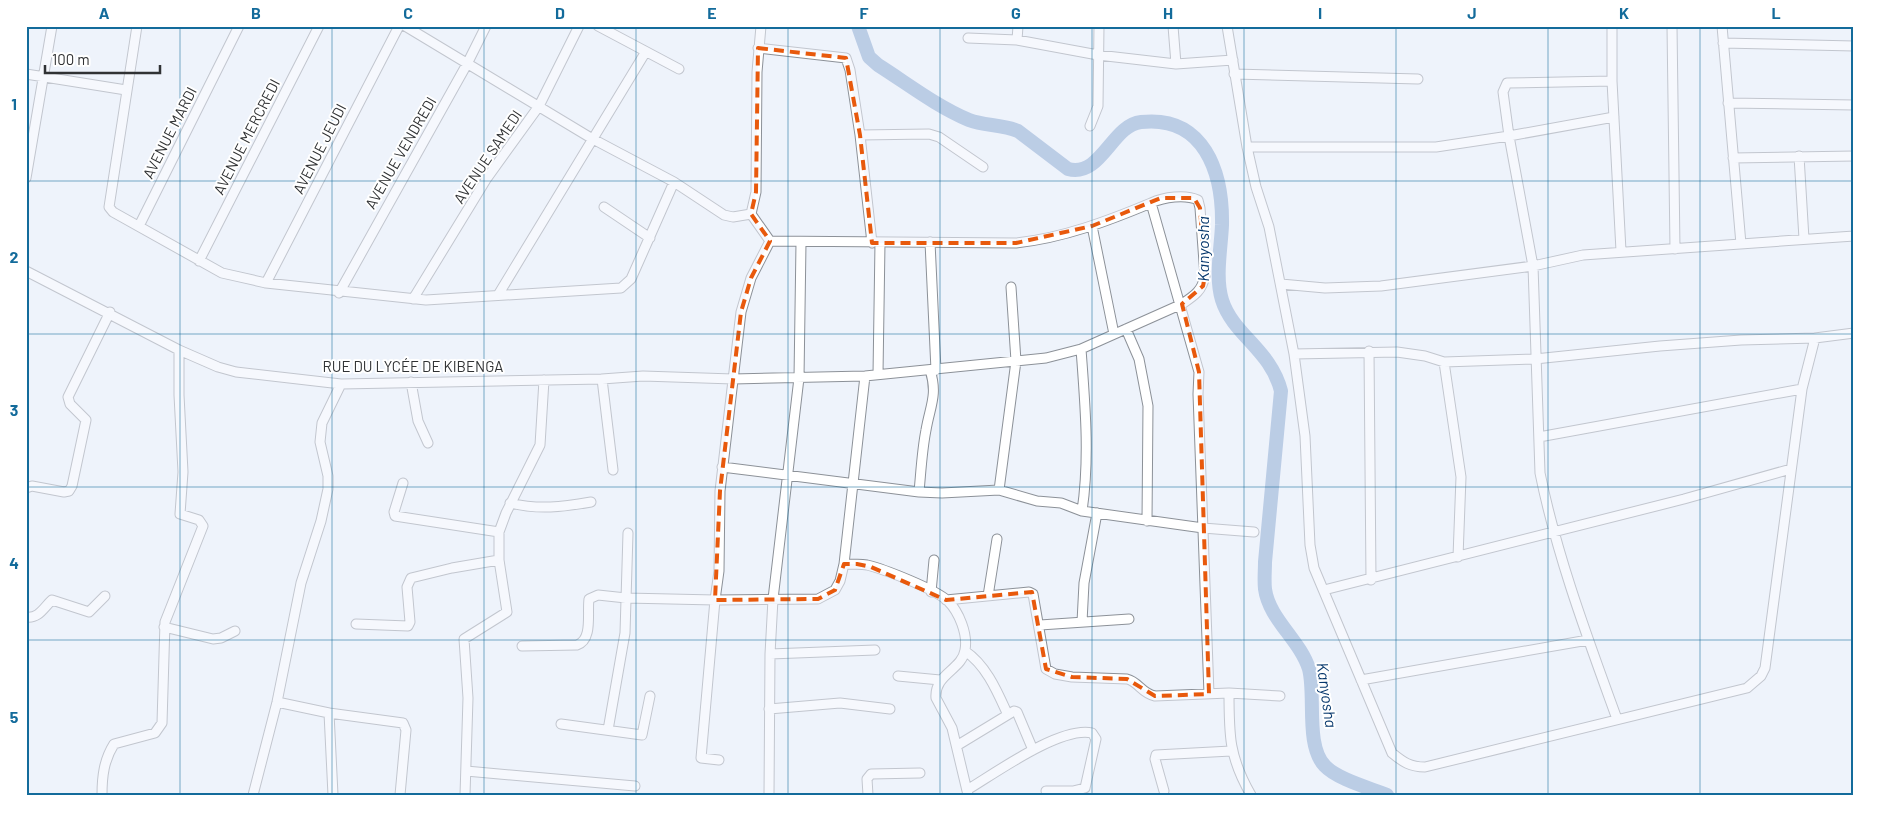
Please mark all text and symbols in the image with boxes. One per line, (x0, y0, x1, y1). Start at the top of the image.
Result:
text: A (99, 3, 110, 22)
text: B (251, 3, 261, 22)
text: C (403, 3, 413, 22)
text: D (555, 3, 565, 22)
text: E (707, 3, 717, 22)
text: F (860, 3, 869, 22)
text: G (1011, 3, 1021, 22)
text: H (1163, 3, 1173, 22)
text: I (1318, 3, 1322, 22)
text: J (1467, 3, 1477, 22)
text: K (1619, 3, 1629, 22)
text: L (1771, 3, 1781, 22)
scale bar (45, 42, 160, 74)
text: 100 m (52, 50, 90, 68)
street label: AVENUE MERCREDI (209, 76, 283, 197)
street label: AVENUE MARDI (138, 84, 200, 181)
street label: AVENUE VENDREDI (361, 93, 440, 212)
text: 1 (11, 94, 17, 113)
street label: AVENUE JEUDI (289, 101, 350, 197)
street label: AVENUE SAMEDI (449, 106, 525, 207)
water label: Kanyosha (1193, 216, 1212, 282)
text: 2 (10, 247, 19, 266)
street label: RUE DU LYCÉE DE KIBENGA (323, 357, 503, 375)
text: 3 (10, 400, 18, 419)
text: 4 (9, 553, 19, 572)
water label: Kanyosha (1314, 661, 1341, 729)
text: 5 (10, 707, 19, 726)

